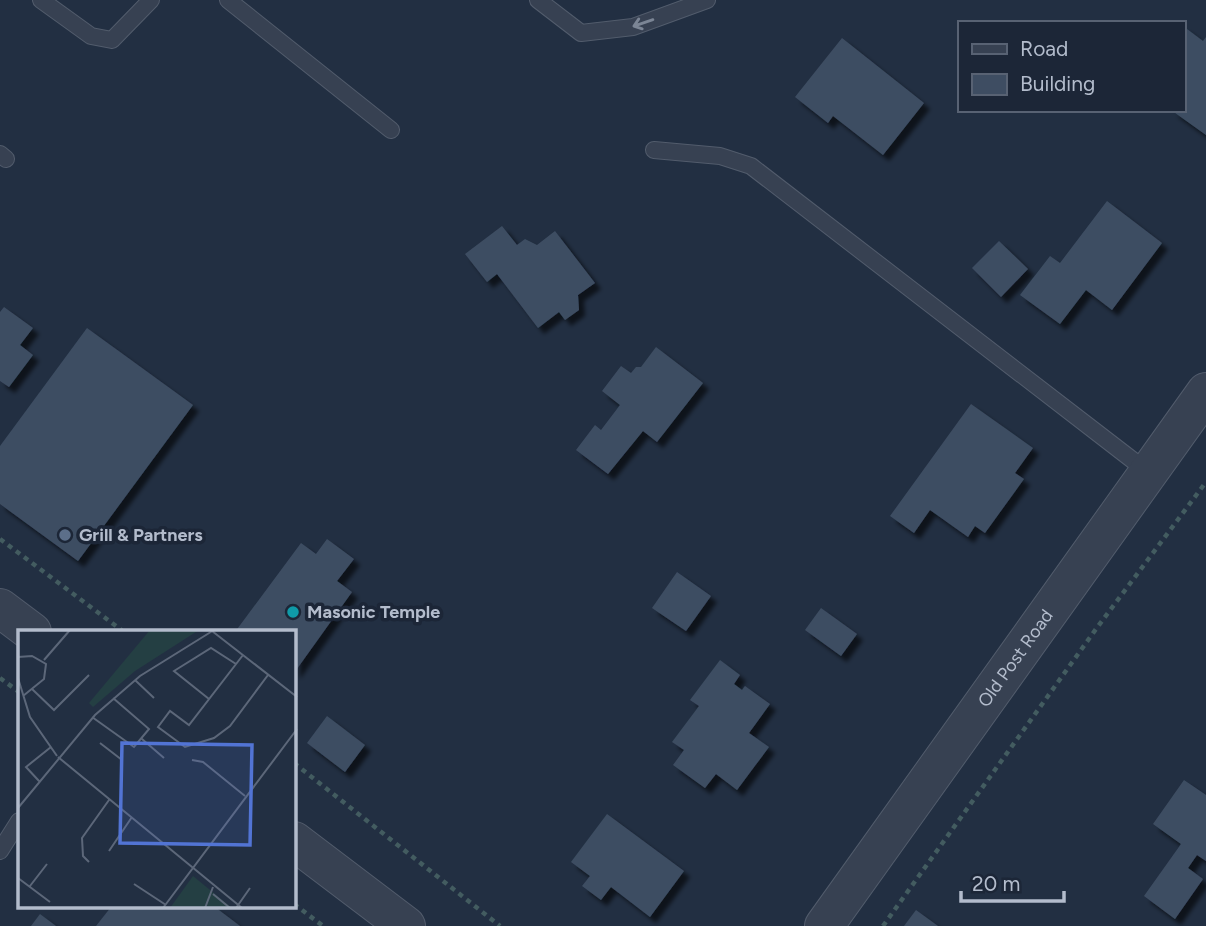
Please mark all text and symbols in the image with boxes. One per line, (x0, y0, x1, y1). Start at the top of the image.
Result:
one-way arrow (632, 18, 654, 30)
legend (958, 21, 1185, 112)
text: Road (1020, 36, 1068, 61)
text: Building (1020, 71, 1095, 96)
place label: Grill & Partners (79, 524, 203, 546)
marker: Grill & Partners (57, 527, 73, 543)
place label: Masonic Temple (307, 601, 440, 623)
marker: Masonic Temple (285, 604, 301, 620)
street label: Old Post Road (973, 605, 1058, 712)
inset map (18, 630, 296, 908)
scale bar (961, 860, 1064, 904)
text: 20 m (972, 871, 1020, 896)

